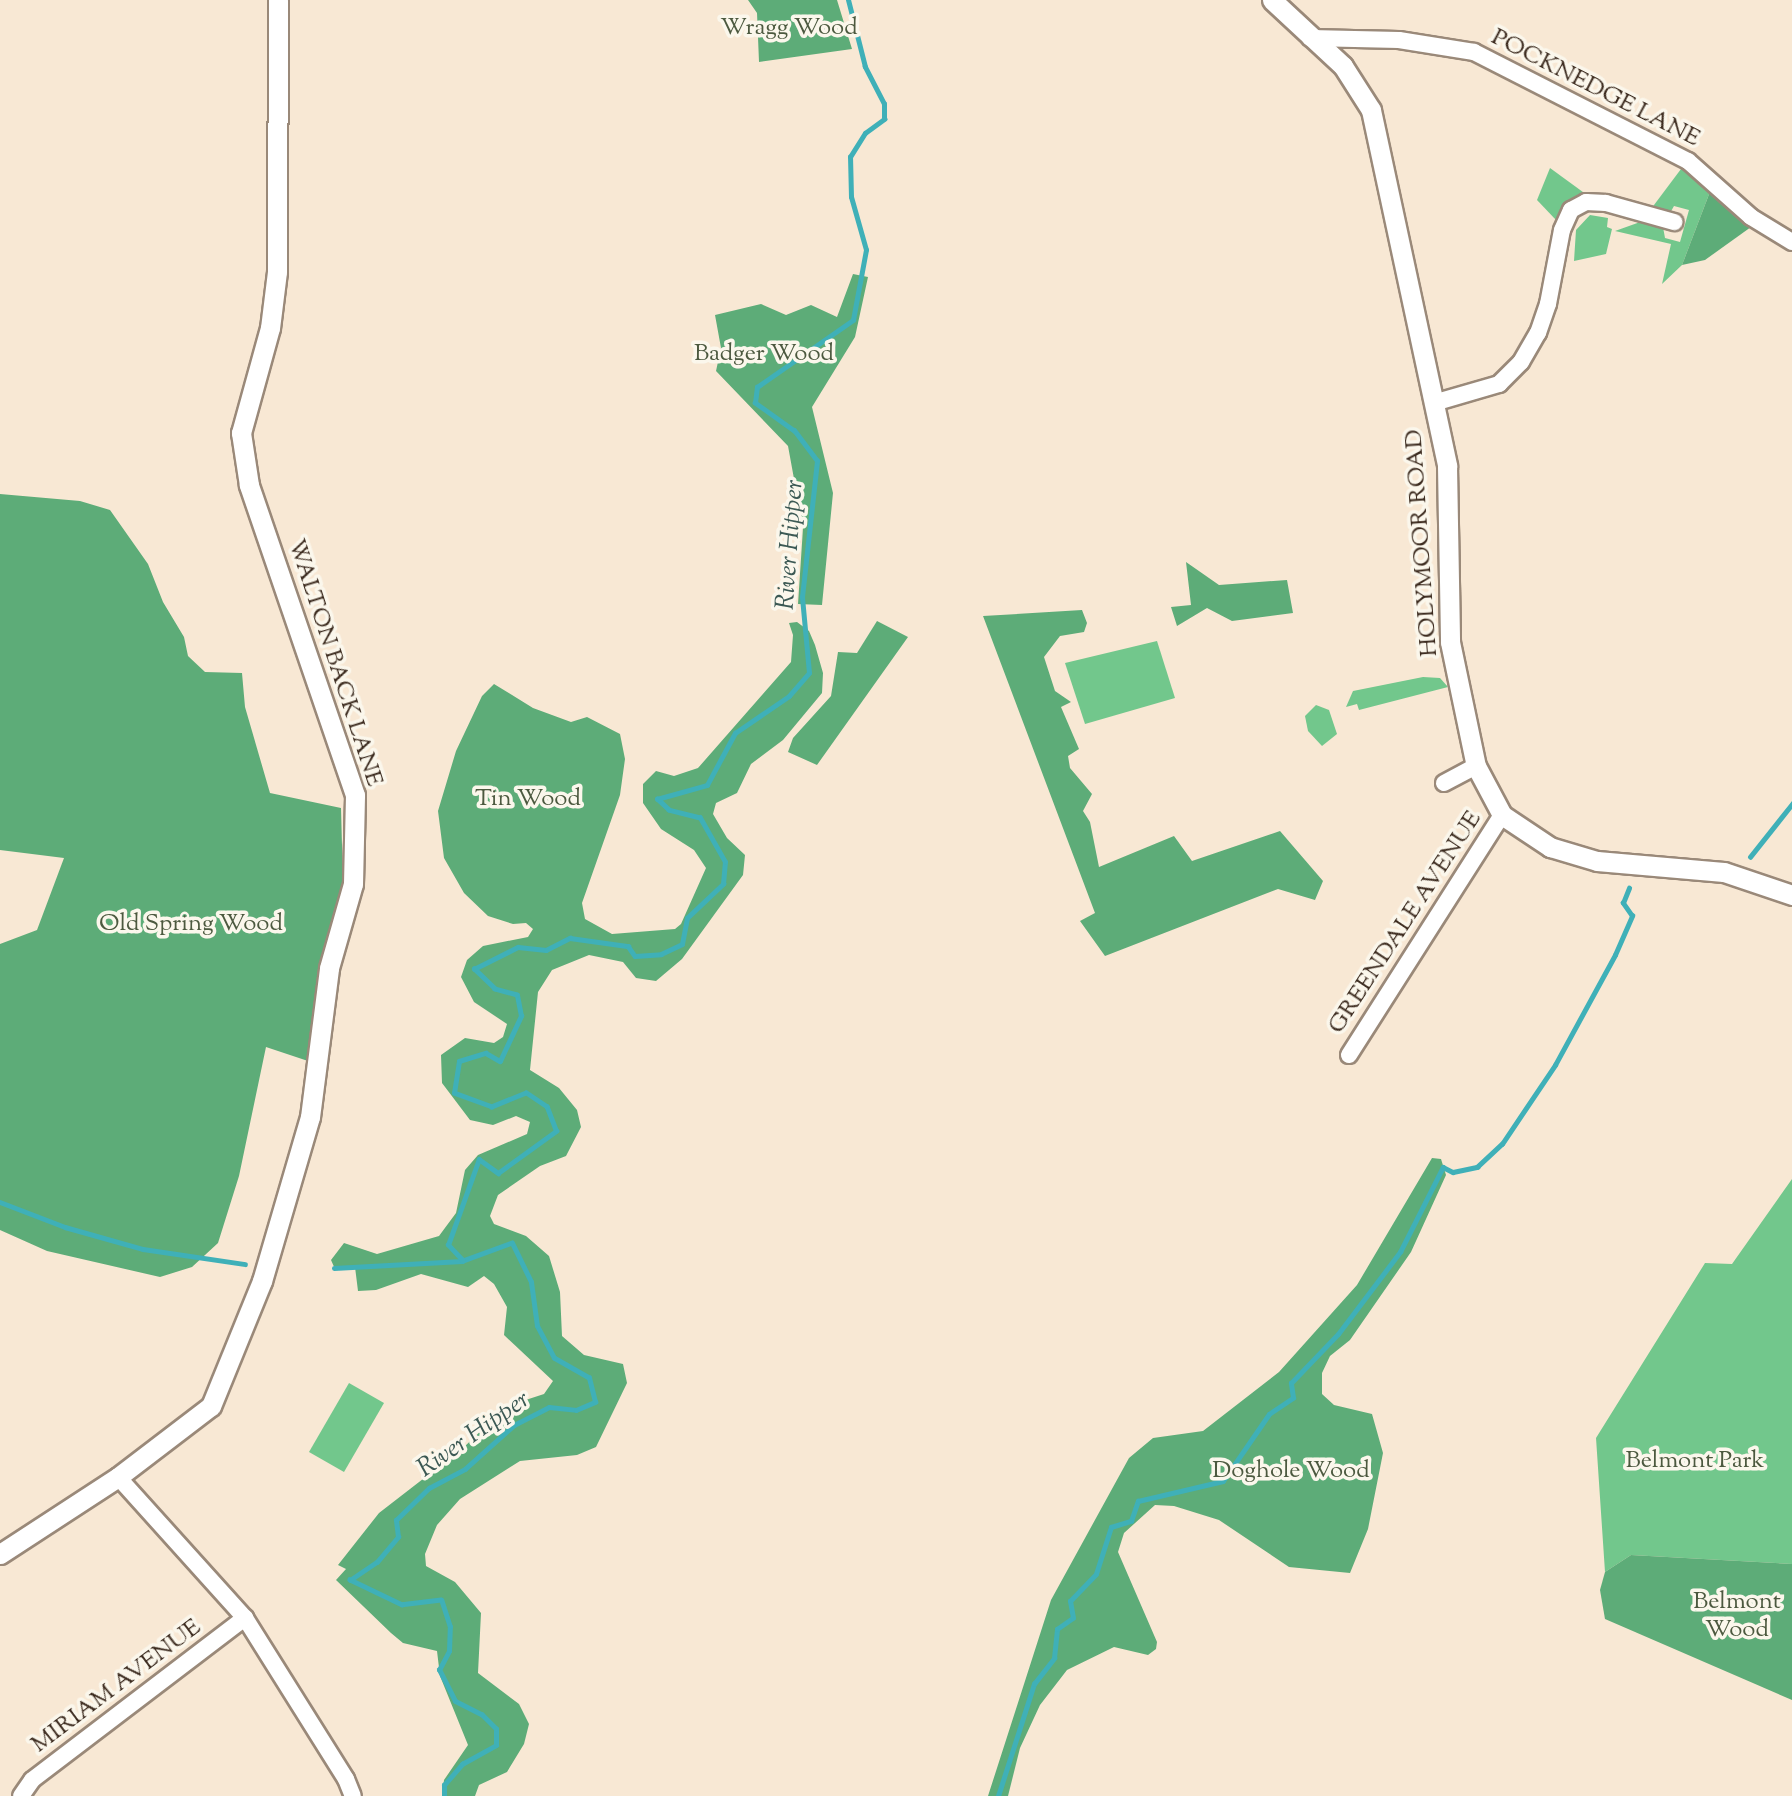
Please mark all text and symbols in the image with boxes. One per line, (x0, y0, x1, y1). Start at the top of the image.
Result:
park label: Wragg Wood (720, 15, 858, 43)
street label: POCKNEDGE LANE (1486, 24, 1704, 154)
park label: Badger Wood (694, 341, 834, 369)
street label: HOLYMOOR ROAD (1401, 428, 1445, 658)
water label: River Hipper (771, 479, 811, 611)
street label: WALTON BACK LANE (280, 536, 388, 790)
park label: Tin Wood (475, 786, 581, 814)
street label: GREENDALE AVENUE (1323, 806, 1489, 1040)
park label: Old Spring Wood (99, 911, 283, 939)
water label: River Hipper (412, 1385, 536, 1485)
park label: Belmont Park (1626, 1448, 1764, 1476)
park label: Doghole Wood (1212, 1458, 1370, 1486)
park label: Belmont Wood (1693, 1589, 1781, 1645)
street label: MIRIAM AVENUE (27, 1614, 207, 1760)

